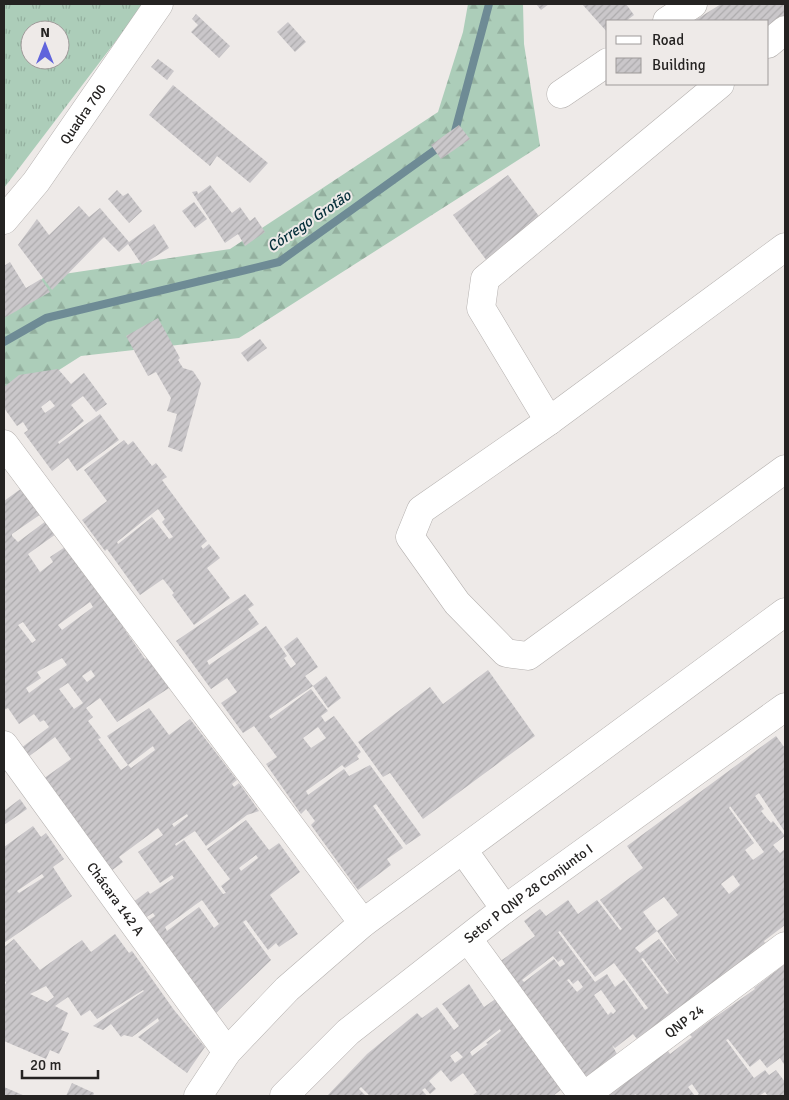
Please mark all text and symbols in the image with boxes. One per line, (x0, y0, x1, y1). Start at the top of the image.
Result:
north arrow (20, 20, 70, 70)
legend (606, 20, 769, 85)
text: N (40, 24, 50, 41)
text: Road (652, 31, 684, 49)
text: Building (652, 56, 706, 74)
street label: Quadra 700 (56, 81, 109, 148)
water label: Córrego Grotão (264, 186, 355, 256)
street label: Setor P QNP 28 Conjunto I (461, 840, 596, 946)
street label: Chácara 142 A (83, 859, 148, 939)
street label: QNP 24 (661, 1001, 708, 1041)
scale bar (22, 1048, 99, 1080)
text: 20 m (30, 1056, 61, 1074)

